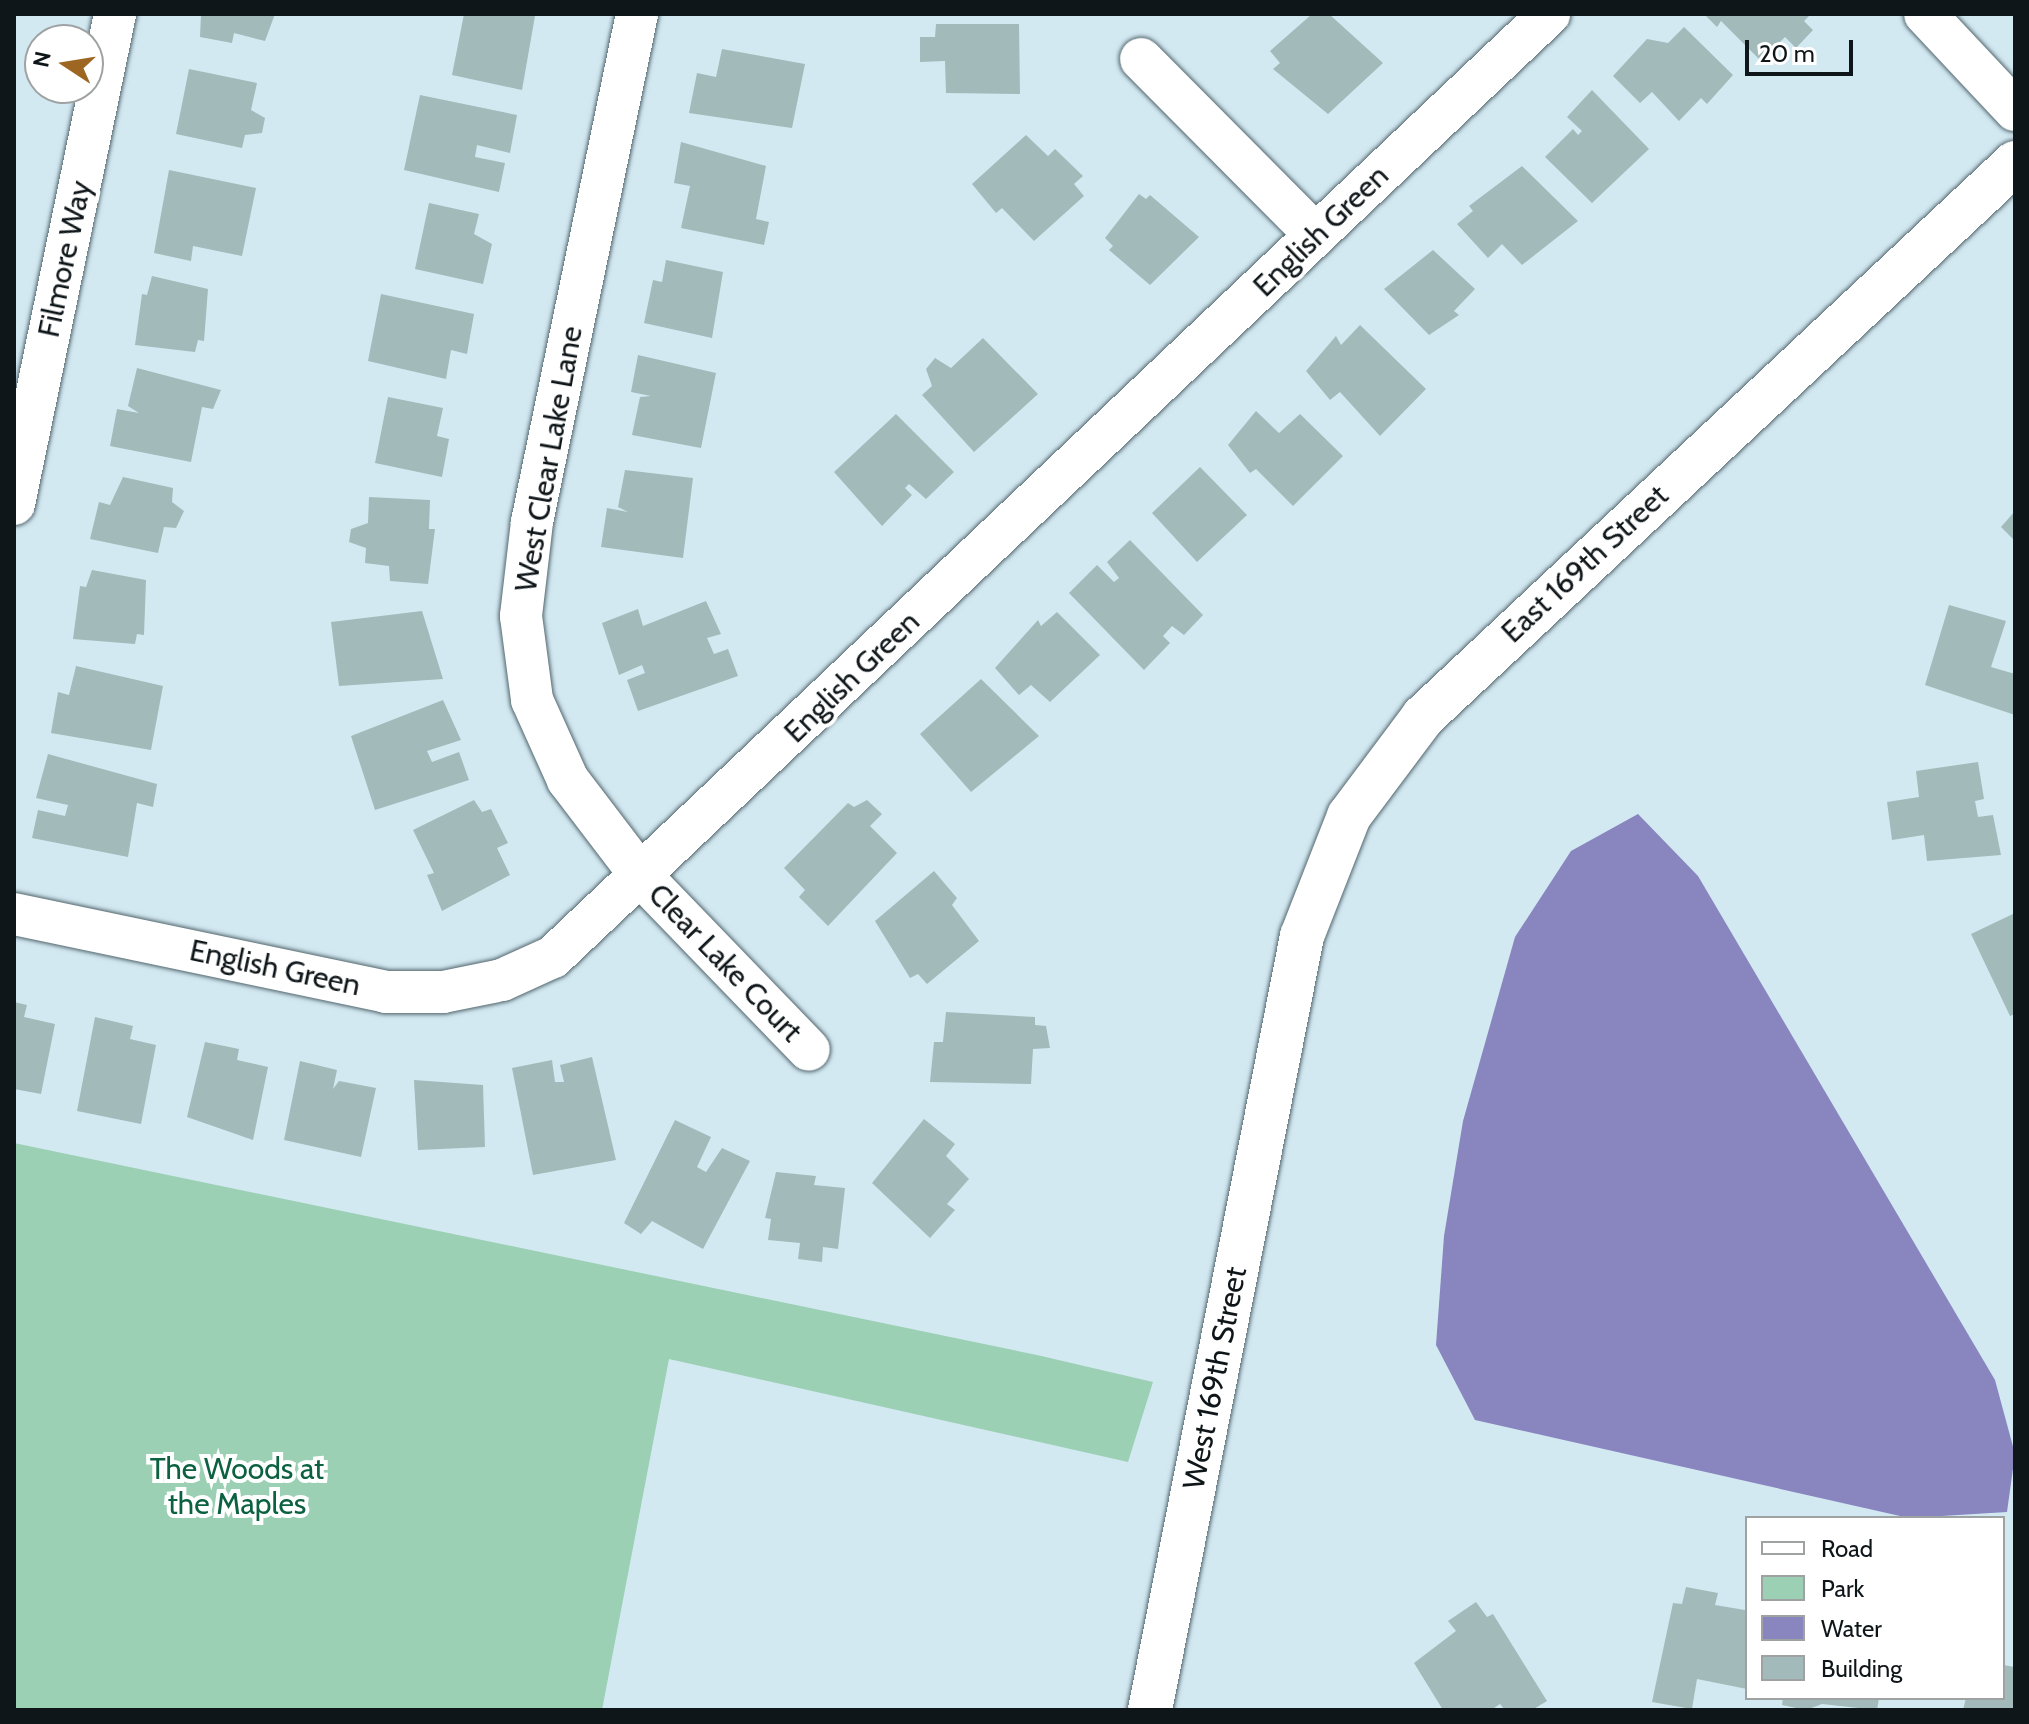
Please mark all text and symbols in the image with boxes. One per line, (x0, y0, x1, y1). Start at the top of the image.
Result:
north arrow (24, 24, 104, 104)
scale bar (1749, 24, 1857, 74)
text: 20 m (1759, 39, 1815, 68)
text: N (27, 49, 57, 70)
street label: English Green (1246, 158, 1396, 304)
street label: Filmore Way (31, 177, 99, 341)
street label: West Clear Lake Lane (508, 323, 590, 595)
street label: East 169th Street (1494, 478, 1676, 650)
street label: English Green (777, 604, 927, 750)
street label: Clear Lake Court (641, 877, 809, 1049)
street label: English Green (186, 932, 364, 1004)
street label: West 169th Street (1176, 1264, 1254, 1492)
park label: The Woods at the Maples (150, 1451, 324, 1522)
legend (1745, 1516, 2005, 1700)
text: Road (1821, 1534, 1873, 1563)
text: Park (1821, 1574, 1864, 1603)
text: Water (1821, 1614, 1882, 1643)
text: Building (1821, 1654, 1902, 1683)

